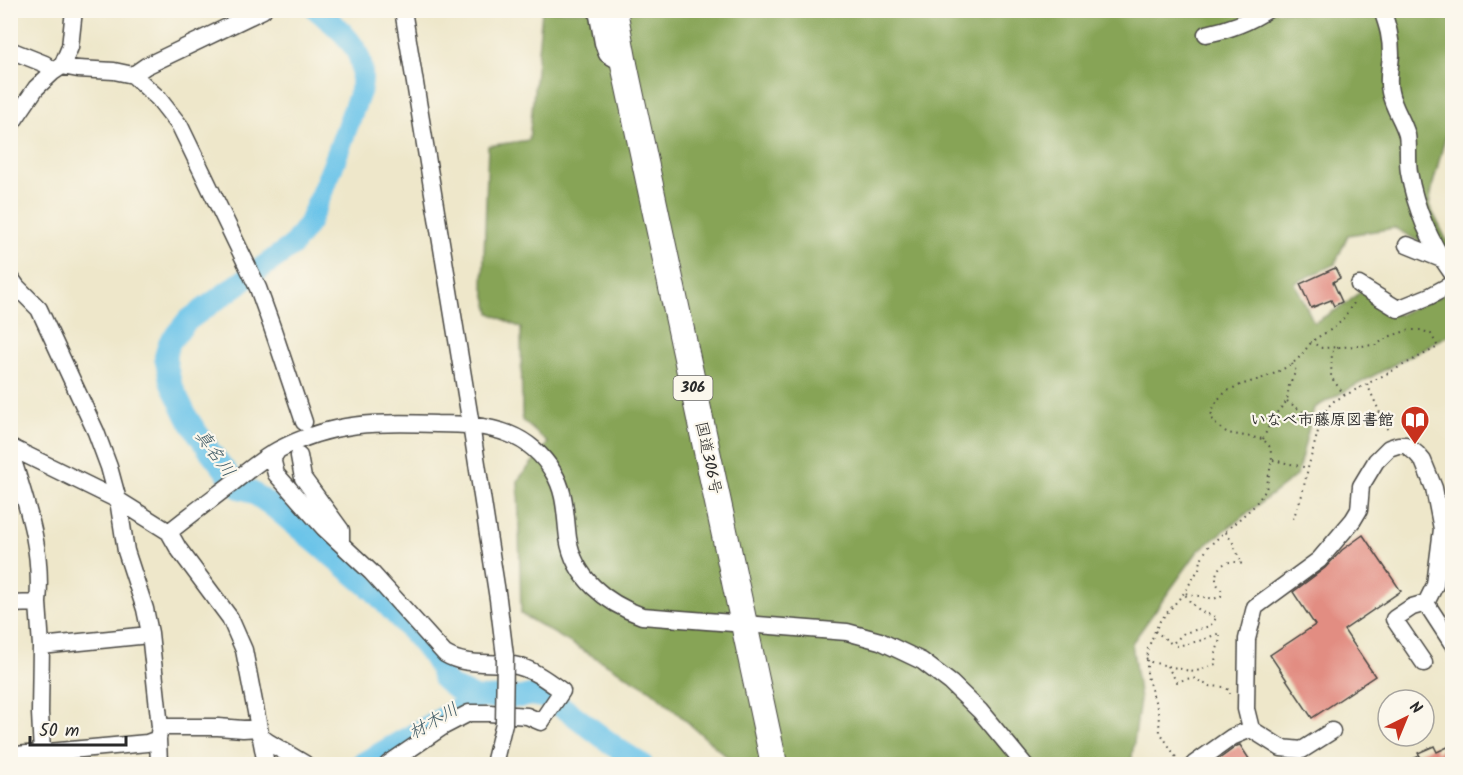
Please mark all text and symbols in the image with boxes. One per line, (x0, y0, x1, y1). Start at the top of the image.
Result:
road number: 306 (674, 376, 712, 400)
library icon: いなべ市藤原図書館 (1399, 404, 1431, 446)
place label: いなべ市藤原図書館 (1250, 408, 1394, 433)
street label: 国道306号 (688, 419, 728, 497)
water label: 真名川 (186, 424, 242, 484)
north arrow (1376, 688, 1436, 748)
water label: 材木川 (403, 696, 465, 748)
text: N (1403, 696, 1427, 721)
scale bar (30, 709, 126, 747)
text: 50 m (39, 717, 79, 746)

